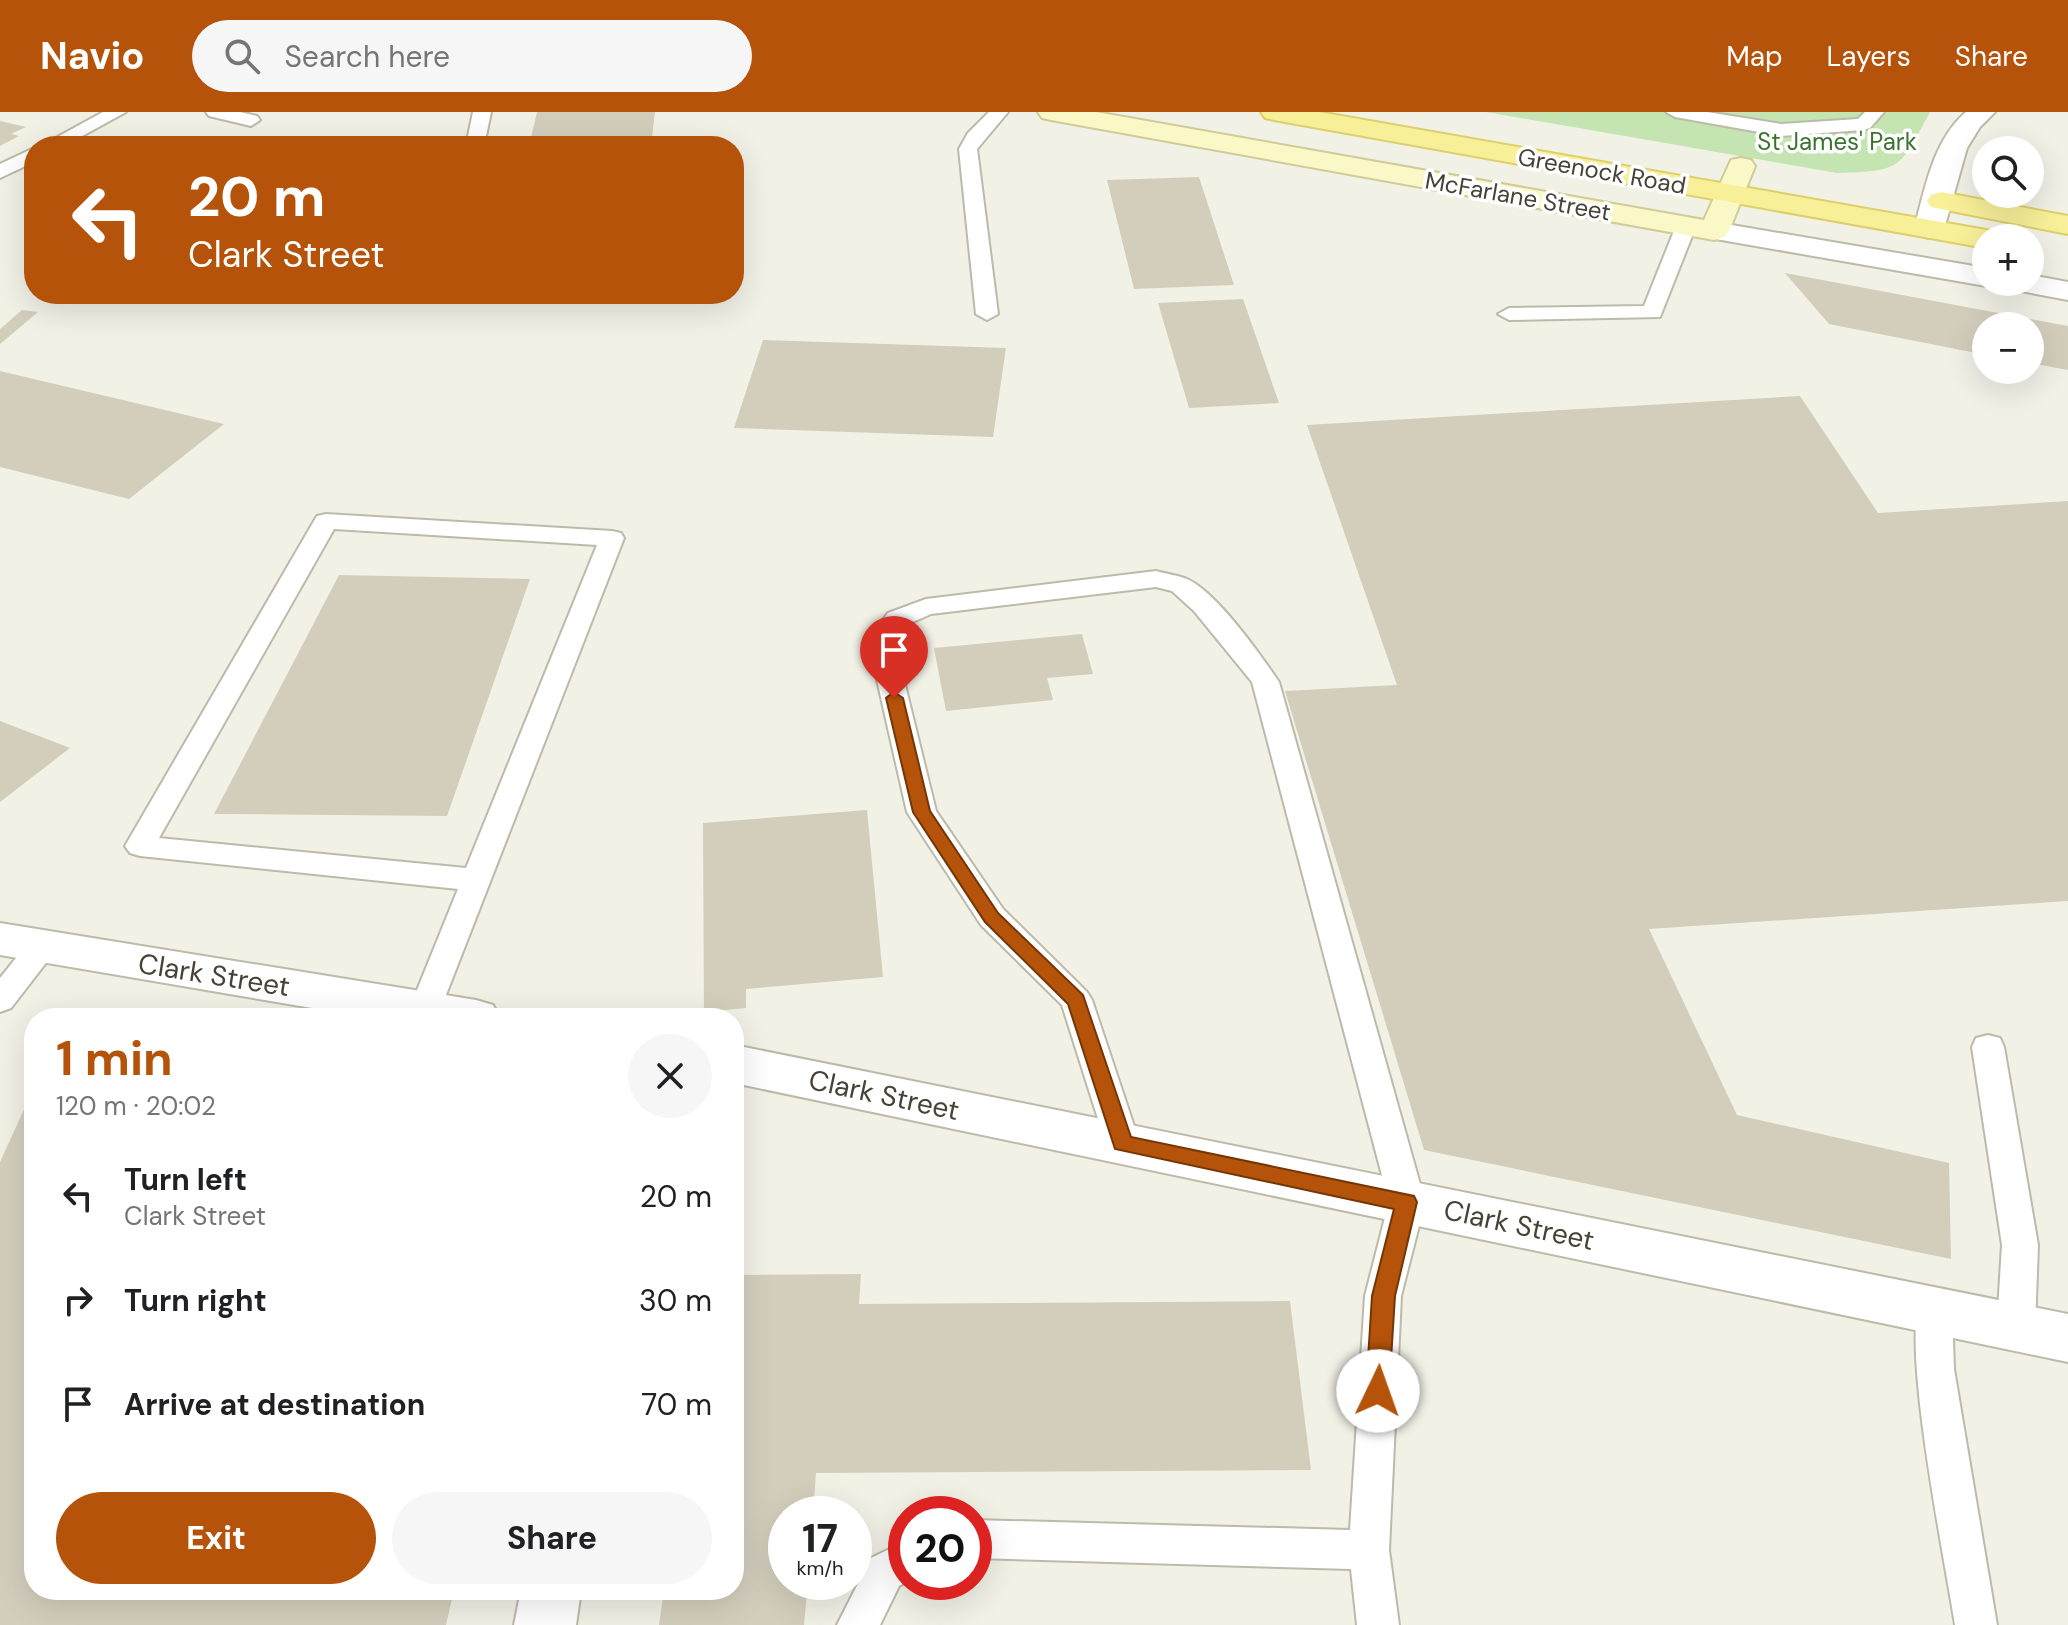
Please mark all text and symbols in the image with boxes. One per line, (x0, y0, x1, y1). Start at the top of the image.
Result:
search box (192, 20, 752, 92)
text: Navio (40, 31, 144, 81)
icon: search (220, 34, 264, 78)
text: Search here (284, 37, 450, 76)
text: Map (1726, 38, 1783, 75)
text: Layers (1827, 38, 1911, 75)
text: Share (1955, 38, 2028, 75)
park label: St James' Park (1757, 126, 1917, 157)
map controls (1972, 136, 2044, 384)
button: search (1972, 136, 2044, 208)
street label: Greenock Road (1516, 141, 1688, 201)
text: 20 m (188, 160, 325, 233)
street label: McFarlane Street (1423, 164, 1613, 228)
icon: left (56, 168, 160, 272)
button: + (1972, 224, 2044, 296)
text: Clark Street (188, 231, 385, 278)
button: − (1972, 312, 2044, 384)
pin (860, 616, 928, 698)
icon: arrive (872, 628, 916, 672)
street label: Clark Street (136, 945, 292, 1005)
text: 1 min (56, 1027, 173, 1090)
button: close (628, 1034, 712, 1118)
street label: Clark Street (805, 1061, 963, 1129)
text: 120 m · 20:02 (56, 1089, 216, 1123)
text: Turn left (124, 1160, 247, 1199)
icon: left (56, 1174, 100, 1218)
text: 20 m (640, 1177, 712, 1216)
street label: Clark Street (1440, 1191, 1598, 1259)
text: Clark Street (124, 1199, 266, 1233)
icon: right (56, 1278, 100, 1322)
text: Turn right (124, 1281, 267, 1320)
text: 30 m (639, 1281, 712, 1320)
position arrow (1336, 1349, 1420, 1433)
icon: arrive (56, 1382, 100, 1426)
text: Arrive at destination (124, 1385, 425, 1424)
text: 70 m (641, 1385, 712, 1424)
button: Exit (56, 1492, 376, 1584)
button: Share (392, 1492, 712, 1584)
speed limit sign: 20 (888, 1496, 992, 1600)
text: 17 (802, 1512, 838, 1564)
text: km/h (796, 1555, 844, 1581)

